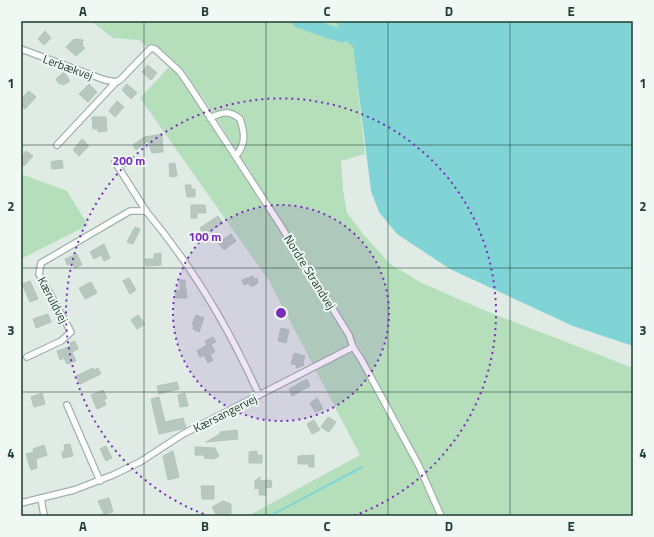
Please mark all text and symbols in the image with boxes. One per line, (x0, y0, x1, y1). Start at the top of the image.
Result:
text: A (79, 1, 87, 21)
text: B (201, 1, 209, 21)
text: C (323, 1, 331, 21)
text: D (445, 1, 453, 21)
text: E (567, 1, 575, 21)
street label: Lerbækvej (40, 49, 96, 85)
text: 1 (7, 73, 15, 93)
text: 1 (639, 73, 647, 93)
text: 200 m (113, 151, 145, 170)
text: 2 (7, 196, 15, 216)
text: 2 (639, 196, 647, 216)
text: 100 m (189, 227, 221, 246)
street label: Nordre Strandvej (279, 231, 341, 313)
street label: Kæruldvej (33, 273, 73, 327)
centre of rings (274, 306, 288, 320)
text: 3 (7, 320, 15, 340)
text: 3 (639, 320, 647, 340)
street label: Kærsangervej (190, 389, 260, 437)
text: 4 (7, 443, 15, 463)
text: 4 (639, 443, 647, 463)
text: A (79, 516, 87, 536)
text: B (201, 516, 209, 536)
text: C (323, 516, 331, 536)
text: D (445, 516, 453, 536)
text: E (567, 516, 575, 536)

